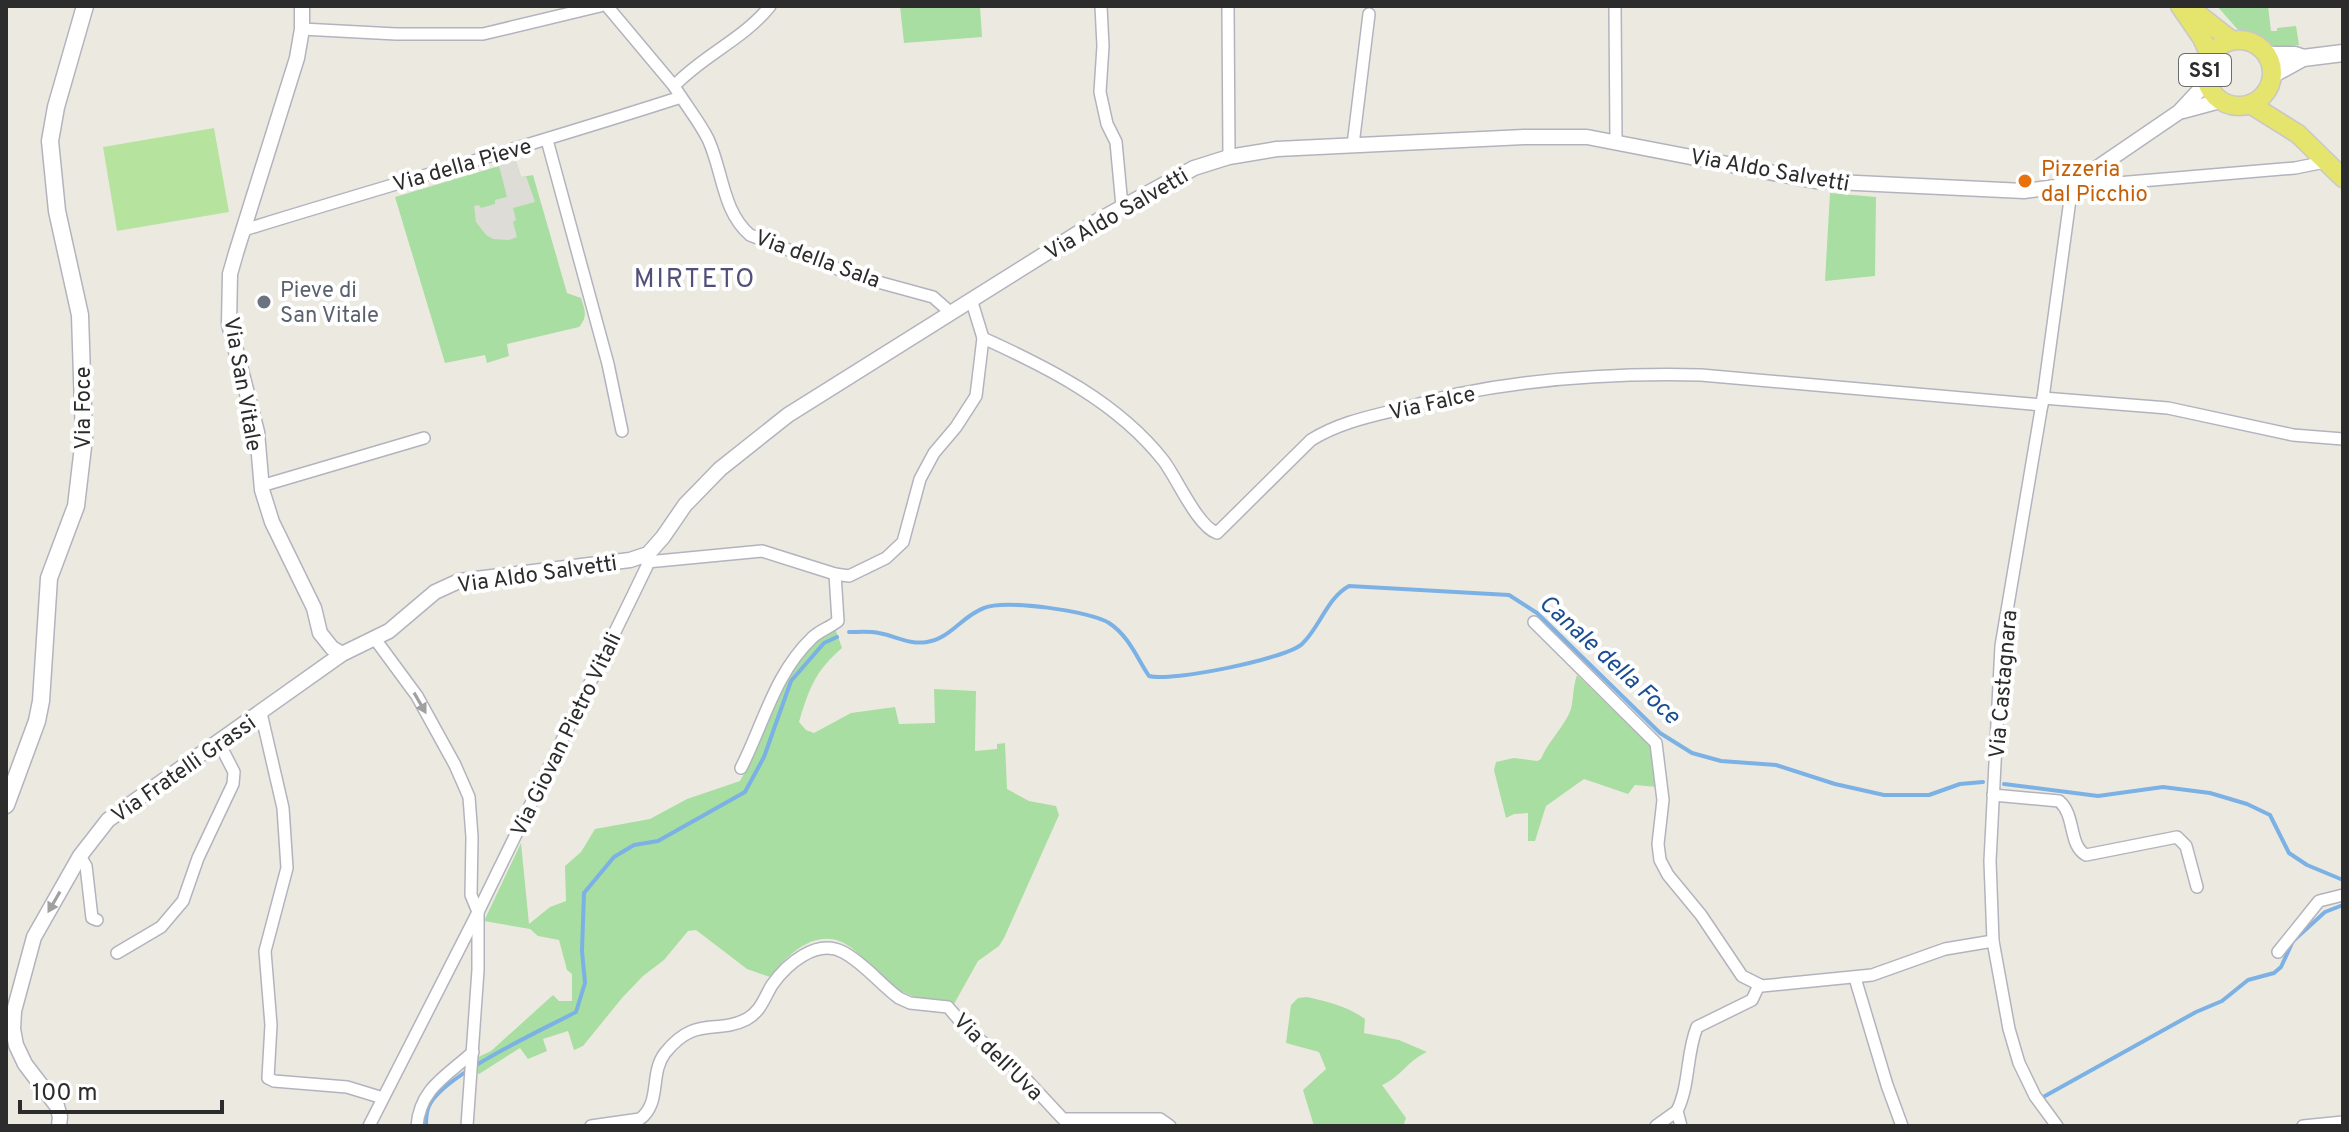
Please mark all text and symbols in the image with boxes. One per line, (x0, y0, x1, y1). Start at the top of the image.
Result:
road number: SS1 (2179, 54, 2231, 86)
street label: Via della Pieve (390, 134, 535, 199)
street label: Via Aldo Salvetti (1688, 144, 1851, 199)
place label: Pizzeria dal Picchio (2041, 157, 2148, 209)
street label: Via Aldo Salvetti (1041, 163, 1194, 267)
marker: Pizzeria dal Picchio (2016, 172, 2034, 190)
street label: Via della Sala (751, 225, 883, 295)
district label: MIRTETO (634, 264, 756, 297)
place label: Pieve di San Vitale (280, 278, 379, 330)
marker: Pieve di San Vitale (255, 293, 273, 311)
street label: Via San Vitale (216, 315, 267, 454)
street label: Via Foce (71, 367, 98, 449)
street label: Via Falce (1387, 381, 1478, 427)
street label: Via Aldo Salvetti (456, 551, 619, 600)
water label: Canale della Foce (1532, 589, 1686, 732)
street label: Via Castagnara (1985, 609, 2024, 760)
street label: Via Giovan Pietro Vitali (506, 629, 628, 842)
one-way arrow (413, 692, 427, 714)
street label: Via Fratelli Grassi (107, 710, 262, 830)
one-way arrow (47, 891, 61, 913)
street label: Via dell'Uva (947, 1008, 1048, 1107)
scale bar (20, 1064, 222, 1114)
text: 100 m (32, 1079, 98, 1109)

